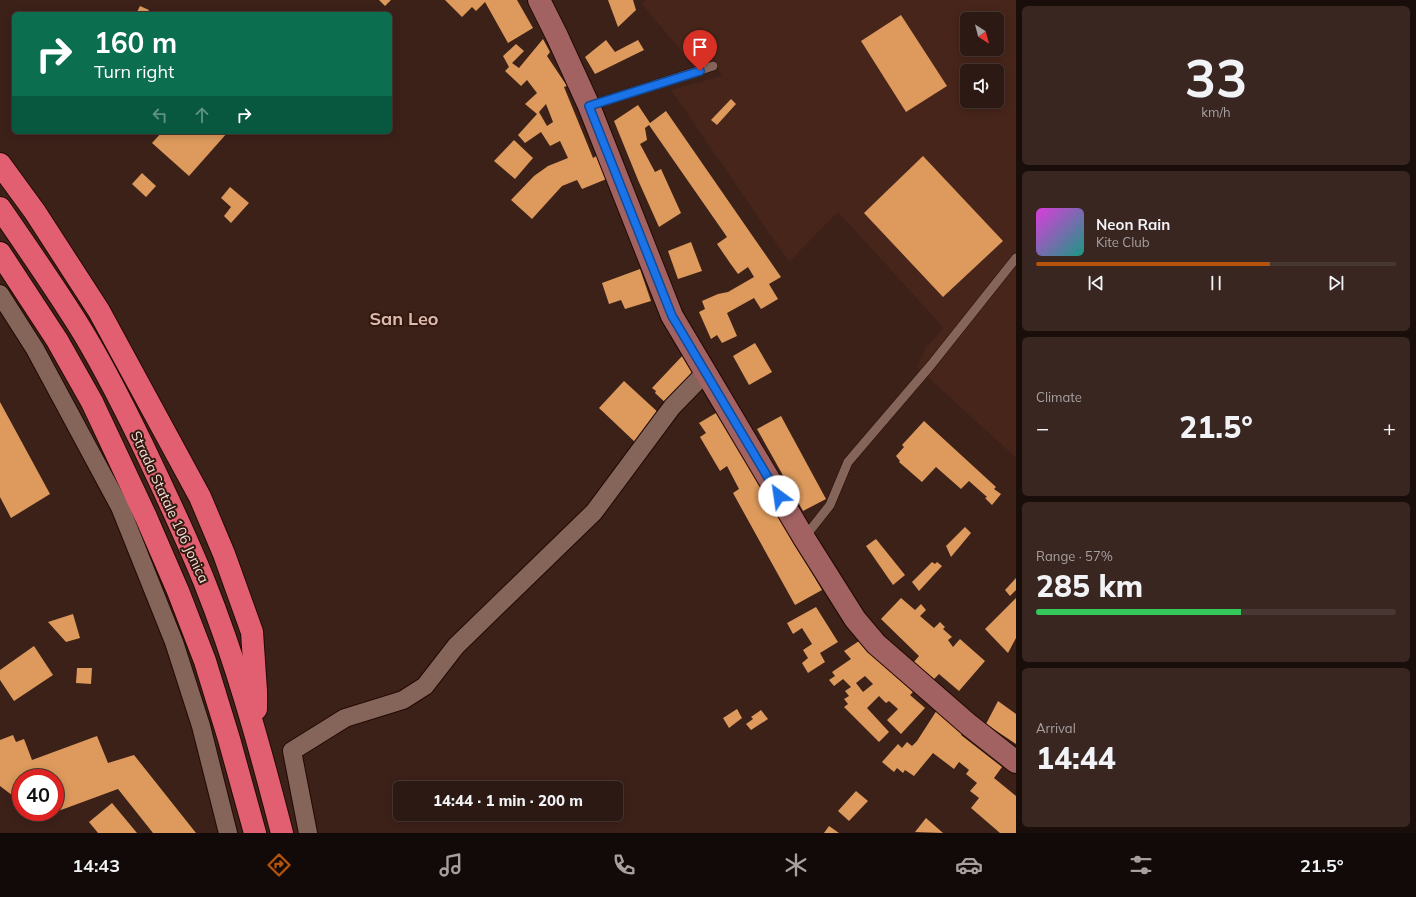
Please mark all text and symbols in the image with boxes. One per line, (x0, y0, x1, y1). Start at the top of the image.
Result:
north arrow (960, 12, 1004, 56)
map controls (960, 12, 1004, 108)
text: 160 m (94, 25, 177, 60)
icon: right (28, 28, 80, 80)
pin (683, 30, 717, 71)
icon: arrive (689, 36, 711, 58)
text: 33 (1185, 45, 1247, 110)
text: Turn right (94, 60, 174, 83)
button: sound (960, 64, 1004, 108)
icon: left (149, 104, 171, 126)
icon: ahead (191, 104, 213, 126)
icon: right (233, 104, 255, 126)
text: km/h (1201, 104, 1231, 120)
text: Neon Rain (1096, 215, 1170, 234)
text: Kite Club (1096, 234, 1150, 250)
icon: previous (1085, 272, 1107, 294)
icon: pause (1205, 272, 1227, 294)
icon: next (1325, 272, 1347, 294)
district label: San Leo (369, 307, 439, 330)
text: Climate (1036, 389, 1082, 405)
text: 21.5° (1179, 408, 1253, 446)
text: − (1036, 414, 1049, 442)
text: + (1383, 414, 1396, 442)
street label: Strada Statale 106 Jonica (127, 428, 213, 586)
position arrow (758, 475, 800, 517)
text: Range · 57% (1036, 548, 1113, 564)
text: 285 km (1036, 567, 1143, 605)
text: Arrival (1036, 720, 1076, 736)
text: 14:44 (1036, 739, 1116, 777)
speed limit sign: 40 (12, 769, 64, 821)
text: 14:44 · 1 min · 200 m (433, 791, 583, 810)
icon: directions (265, 851, 293, 879)
icon: music (437, 851, 465, 879)
icon: phone (610, 851, 638, 879)
icon: climate (782, 851, 810, 879)
icon: car (955, 851, 983, 879)
icon: filters (1127, 851, 1155, 879)
text: 14:43 (72, 854, 120, 877)
text: 21.5° (1300, 854, 1344, 877)

